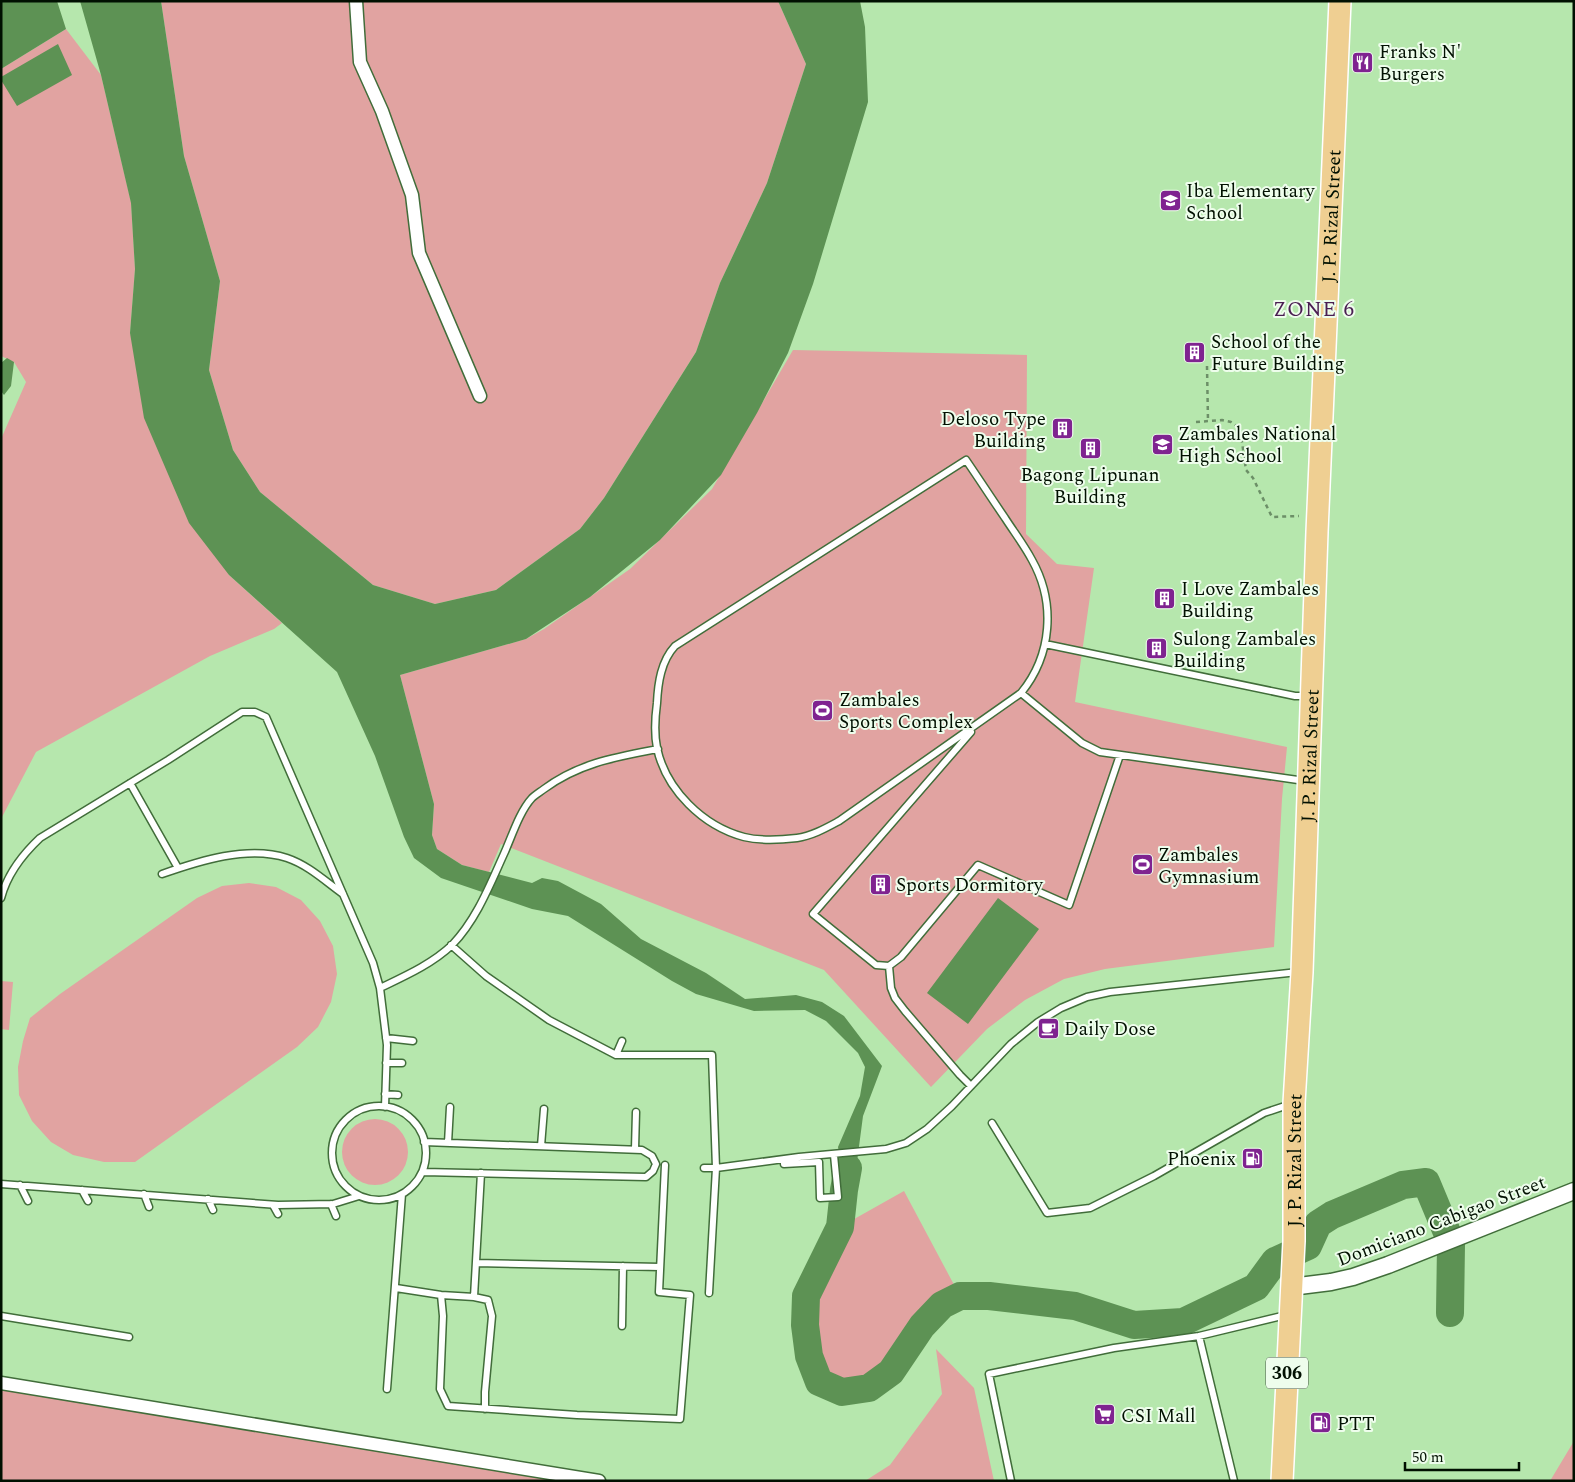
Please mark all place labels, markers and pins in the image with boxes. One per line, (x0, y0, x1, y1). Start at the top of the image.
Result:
place label: Franks N' Burgers (1379, 38, 1461, 89)
restaurant icon: Franks N' Burgers (1351, 50, 1375, 74)
place label: Iba Elementary School (1186, 177, 1316, 228)
school or university icon: Iba Elementary School (1158, 189, 1182, 213)
place label: School of the Future Building (1211, 328, 1345, 379)
building icon: School of the Future Building (1183, 340, 1207, 364)
place label: Deloso Type Building (941, 405, 1046, 456)
building icon: Deloso Type Building (1050, 417, 1074, 441)
place label: Zambales National High School (1178, 420, 1336, 471)
school or university icon: Zambales National High School (1150, 432, 1174, 456)
building icon: Bagong Lipunan Building (1078, 436, 1102, 460)
place label: Bagong Lipunan Building (1021, 461, 1159, 512)
place label: I Love Zambales Building (1181, 575, 1319, 626)
building icon: I Love Zambales Building (1153, 587, 1177, 611)
place label: Sulong Zambales Building (1173, 625, 1316, 676)
building icon: Sulong Zambales Building (1145, 637, 1169, 661)
place label: Zambales Sports Complex (839, 686, 973, 737)
sports icon: Zambales Sports Complex (811, 698, 835, 722)
place label: Zambales Gymnasium (1158, 841, 1259, 892)
sports icon: Zambales Gymnasium (1130, 853, 1154, 877)
place label: Sports Dormitory (896, 871, 1044, 900)
building icon: Sports Dormitory (868, 872, 892, 896)
place label: Daily Dose (1064, 1015, 1156, 1044)
cafe icon: Daily Dose (1036, 1016, 1060, 1040)
place label: Phoenix (1167, 1145, 1236, 1174)
fuel station icon: Phoenix (1240, 1146, 1264, 1170)
place label: CSI Mall (1121, 1402, 1196, 1431)
supermarket icon: CSI Mall (1093, 1403, 1117, 1427)
place label: PTT (1337, 1410, 1375, 1439)
fuel station icon: PTT (1309, 1411, 1333, 1435)

